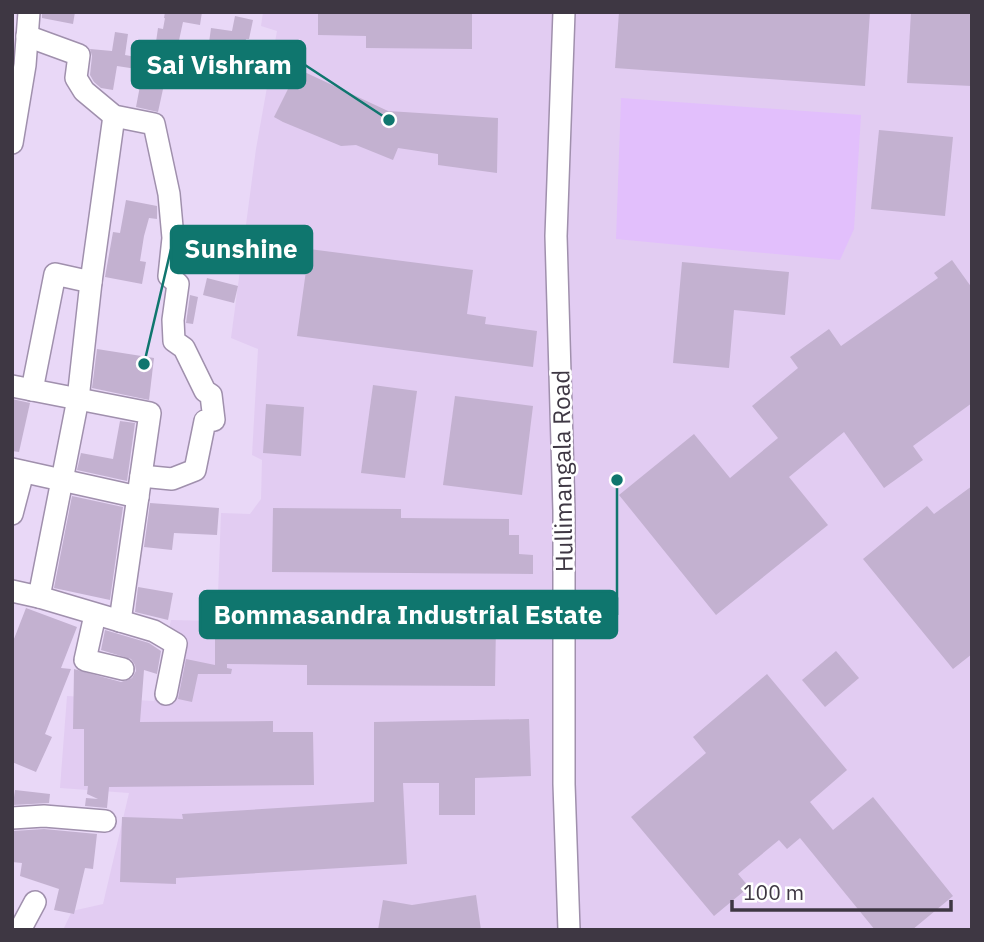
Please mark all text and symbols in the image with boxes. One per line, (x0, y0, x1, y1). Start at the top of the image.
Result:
callout: Sai Vishram (132, 41, 305, 88)
text: Sai Vishram (146, 47, 292, 81)
callout: Sunshine (171, 226, 312, 273)
text: Sunshine (184, 231, 298, 265)
street label: Hullimangala Road (544, 369, 580, 573)
callout: Bommasandra Industrial Estate (200, 591, 617, 638)
text: Bommasandra Industrial Estate (214, 597, 602, 631)
scale bar (732, 869, 951, 913)
text: 100 m (743, 878, 804, 906)

